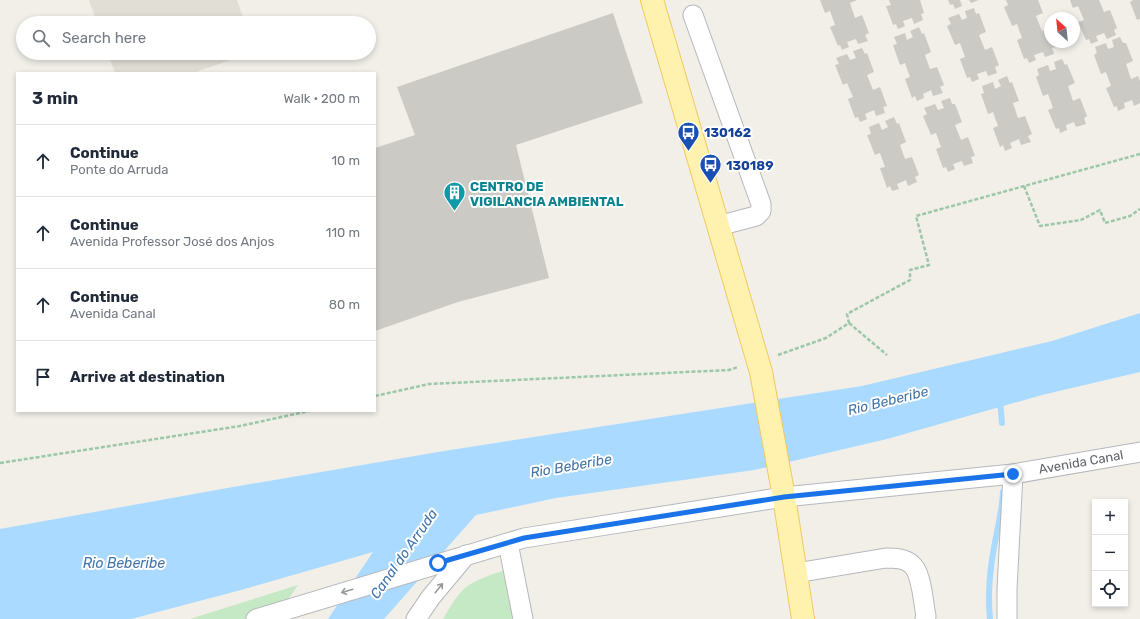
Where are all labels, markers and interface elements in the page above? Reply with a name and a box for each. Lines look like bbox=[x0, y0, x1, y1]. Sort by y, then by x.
north arrow bbox=[1044, 12, 1080, 48]
search box bbox=[16, 16, 376, 60]
icon: search bbox=[30, 27, 52, 49]
text: Search here bbox=[62, 29, 146, 47]
text: 3 min bbox=[32, 88, 78, 108]
text: Walk · 200 m bbox=[283, 91, 360, 106]
bus stop icon: 130162 bbox=[675, 119, 701, 152]
place label: 130162 bbox=[704, 125, 751, 140]
text: Continue bbox=[70, 144, 139, 162]
icon: ahead bbox=[32, 150, 54, 172]
bus stop icon: 130189 bbox=[697, 152, 723, 185]
text: 10 m bbox=[331, 153, 360, 168]
place label: 130189 bbox=[726, 158, 773, 173]
text: Ponte do Arruda bbox=[70, 162, 168, 177]
place label: CENTRO DE VIGILANCIA AMBIENTAL bbox=[470, 179, 624, 209]
building icon: CENTRO DE VIGILANCIA AMBIENTAL bbox=[441, 180, 467, 213]
text: Continue bbox=[70, 216, 139, 234]
icon: ahead bbox=[32, 222, 54, 244]
text: 110 m bbox=[326, 225, 360, 240]
text: Avenida Professor José dos Anjos bbox=[70, 234, 274, 249]
text: Continue bbox=[70, 288, 139, 306]
icon: ahead bbox=[32, 294, 54, 316]
text: 80 m bbox=[329, 297, 360, 312]
text: Avenida Canal bbox=[70, 306, 156, 321]
icon: arrive bbox=[32, 366, 54, 388]
text: Arrive at destination bbox=[70, 368, 225, 386]
water label: Rio Beberibe bbox=[846, 383, 930, 419]
street label: Avenida Canal bbox=[1037, 447, 1125, 477]
water label: Rio Beberibe bbox=[529, 450, 613, 482]
route end bbox=[1004, 465, 1022, 483]
map controls bbox=[1092, 499, 1128, 607]
button: + bbox=[1092, 499, 1128, 535]
water label: Canal do Arruda bbox=[367, 506, 441, 602]
button: − bbox=[1092, 535, 1128, 571]
route start bbox=[429, 554, 447, 572]
water label: Rio Beberibe bbox=[83, 555, 165, 572]
button: locate bbox=[1092, 571, 1128, 607]
one-way arrow bbox=[435, 582, 444, 593]
one-way arrow bbox=[341, 588, 354, 595]

